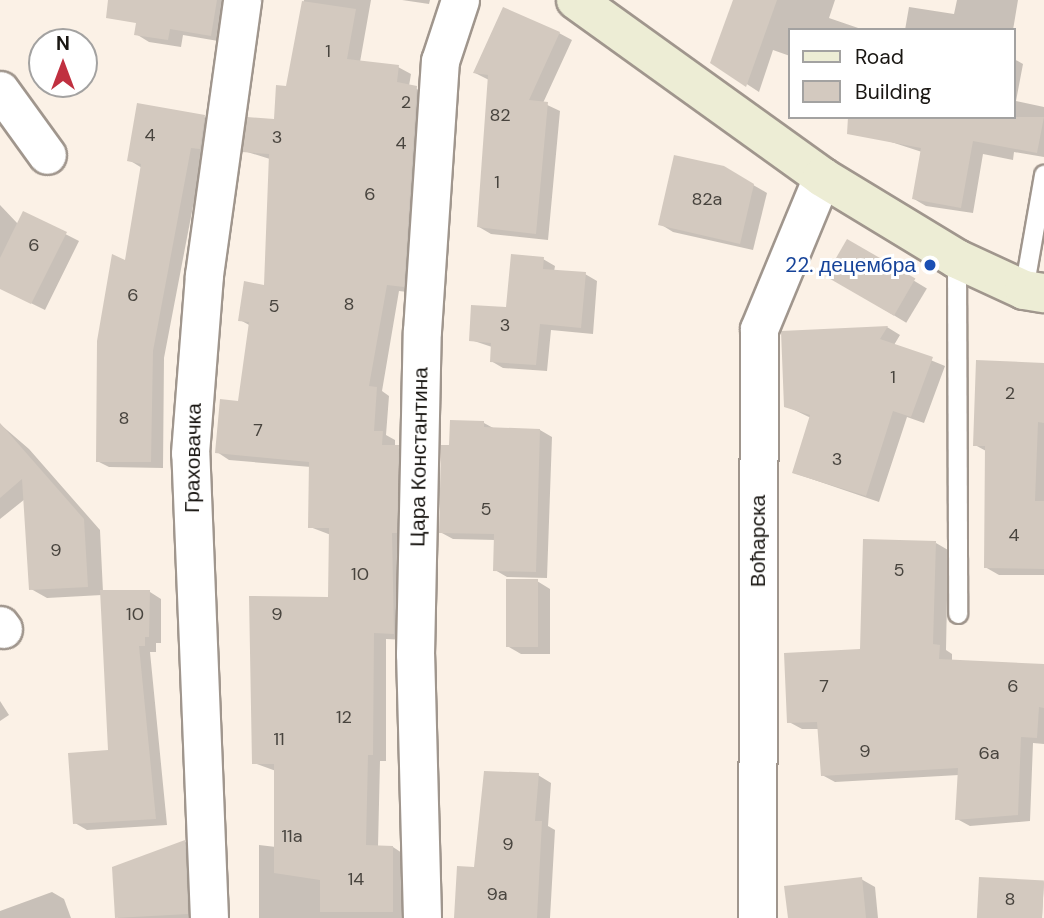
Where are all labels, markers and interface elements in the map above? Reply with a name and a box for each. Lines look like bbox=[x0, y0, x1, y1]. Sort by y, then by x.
north arrow bbox=[28, 28, 98, 98]
legend bbox=[788, 28, 1016, 119]
text: N bbox=[56, 31, 70, 56]
house number: 1 bbox=[325, 40, 331, 62]
text: Road bbox=[855, 43, 904, 71]
text: Building bbox=[855, 78, 931, 106]
house number: 2 bbox=[401, 91, 411, 113]
house number: 82 bbox=[489, 104, 511, 126]
house number: 4 bbox=[145, 124, 155, 146]
house number: 3 bbox=[272, 126, 282, 148]
house number: 4 bbox=[396, 132, 406, 154]
house number: 1 bbox=[494, 171, 500, 193]
house number: 6 bbox=[364, 183, 376, 205]
house number: 82a bbox=[692, 188, 722, 210]
house number: 6 bbox=[28, 234, 40, 256]
place label: 22. децембра bbox=[785, 252, 916, 278]
marker: 22. децембра bbox=[922, 257, 938, 273]
house number: 6 bbox=[127, 284, 139, 306]
house number: 8 bbox=[344, 293, 354, 315]
house number: 5 bbox=[269, 295, 279, 317]
house number: 3 bbox=[500, 314, 510, 336]
house number: 1 bbox=[890, 366, 896, 388]
street label: Цара Константина bbox=[405, 367, 433, 547]
house number: 2 bbox=[1005, 382, 1015, 404]
street label: Граховачка bbox=[179, 403, 207, 513]
house number: 8 bbox=[119, 407, 129, 429]
house number: 7 bbox=[253, 419, 263, 441]
house number: 3 bbox=[832, 448, 842, 470]
street label: Воћарска bbox=[745, 495, 771, 587]
house number: 5 bbox=[481, 498, 491, 520]
house number: 4 bbox=[1009, 524, 1019, 546]
house number: 9 bbox=[50, 539, 62, 561]
house number: 5 bbox=[894, 559, 904, 581]
house number: 10 bbox=[351, 563, 369, 585]
house number: 10 bbox=[126, 603, 144, 625]
house number: 9 bbox=[271, 603, 283, 625]
house number: 7 bbox=[819, 675, 829, 697]
house number: 6 bbox=[1007, 675, 1019, 697]
house number: 12 bbox=[336, 706, 352, 728]
house number: 11 bbox=[273, 728, 285, 750]
house number: 9 bbox=[859, 740, 871, 762]
house number: 6a bbox=[978, 742, 1000, 764]
house number: 11a bbox=[281, 825, 303, 847]
house number: 9 bbox=[502, 833, 514, 855]
house number: 14 bbox=[348, 868, 364, 890]
house number: 9a bbox=[486, 883, 508, 905]
house number: 8 bbox=[1005, 888, 1015, 910]

